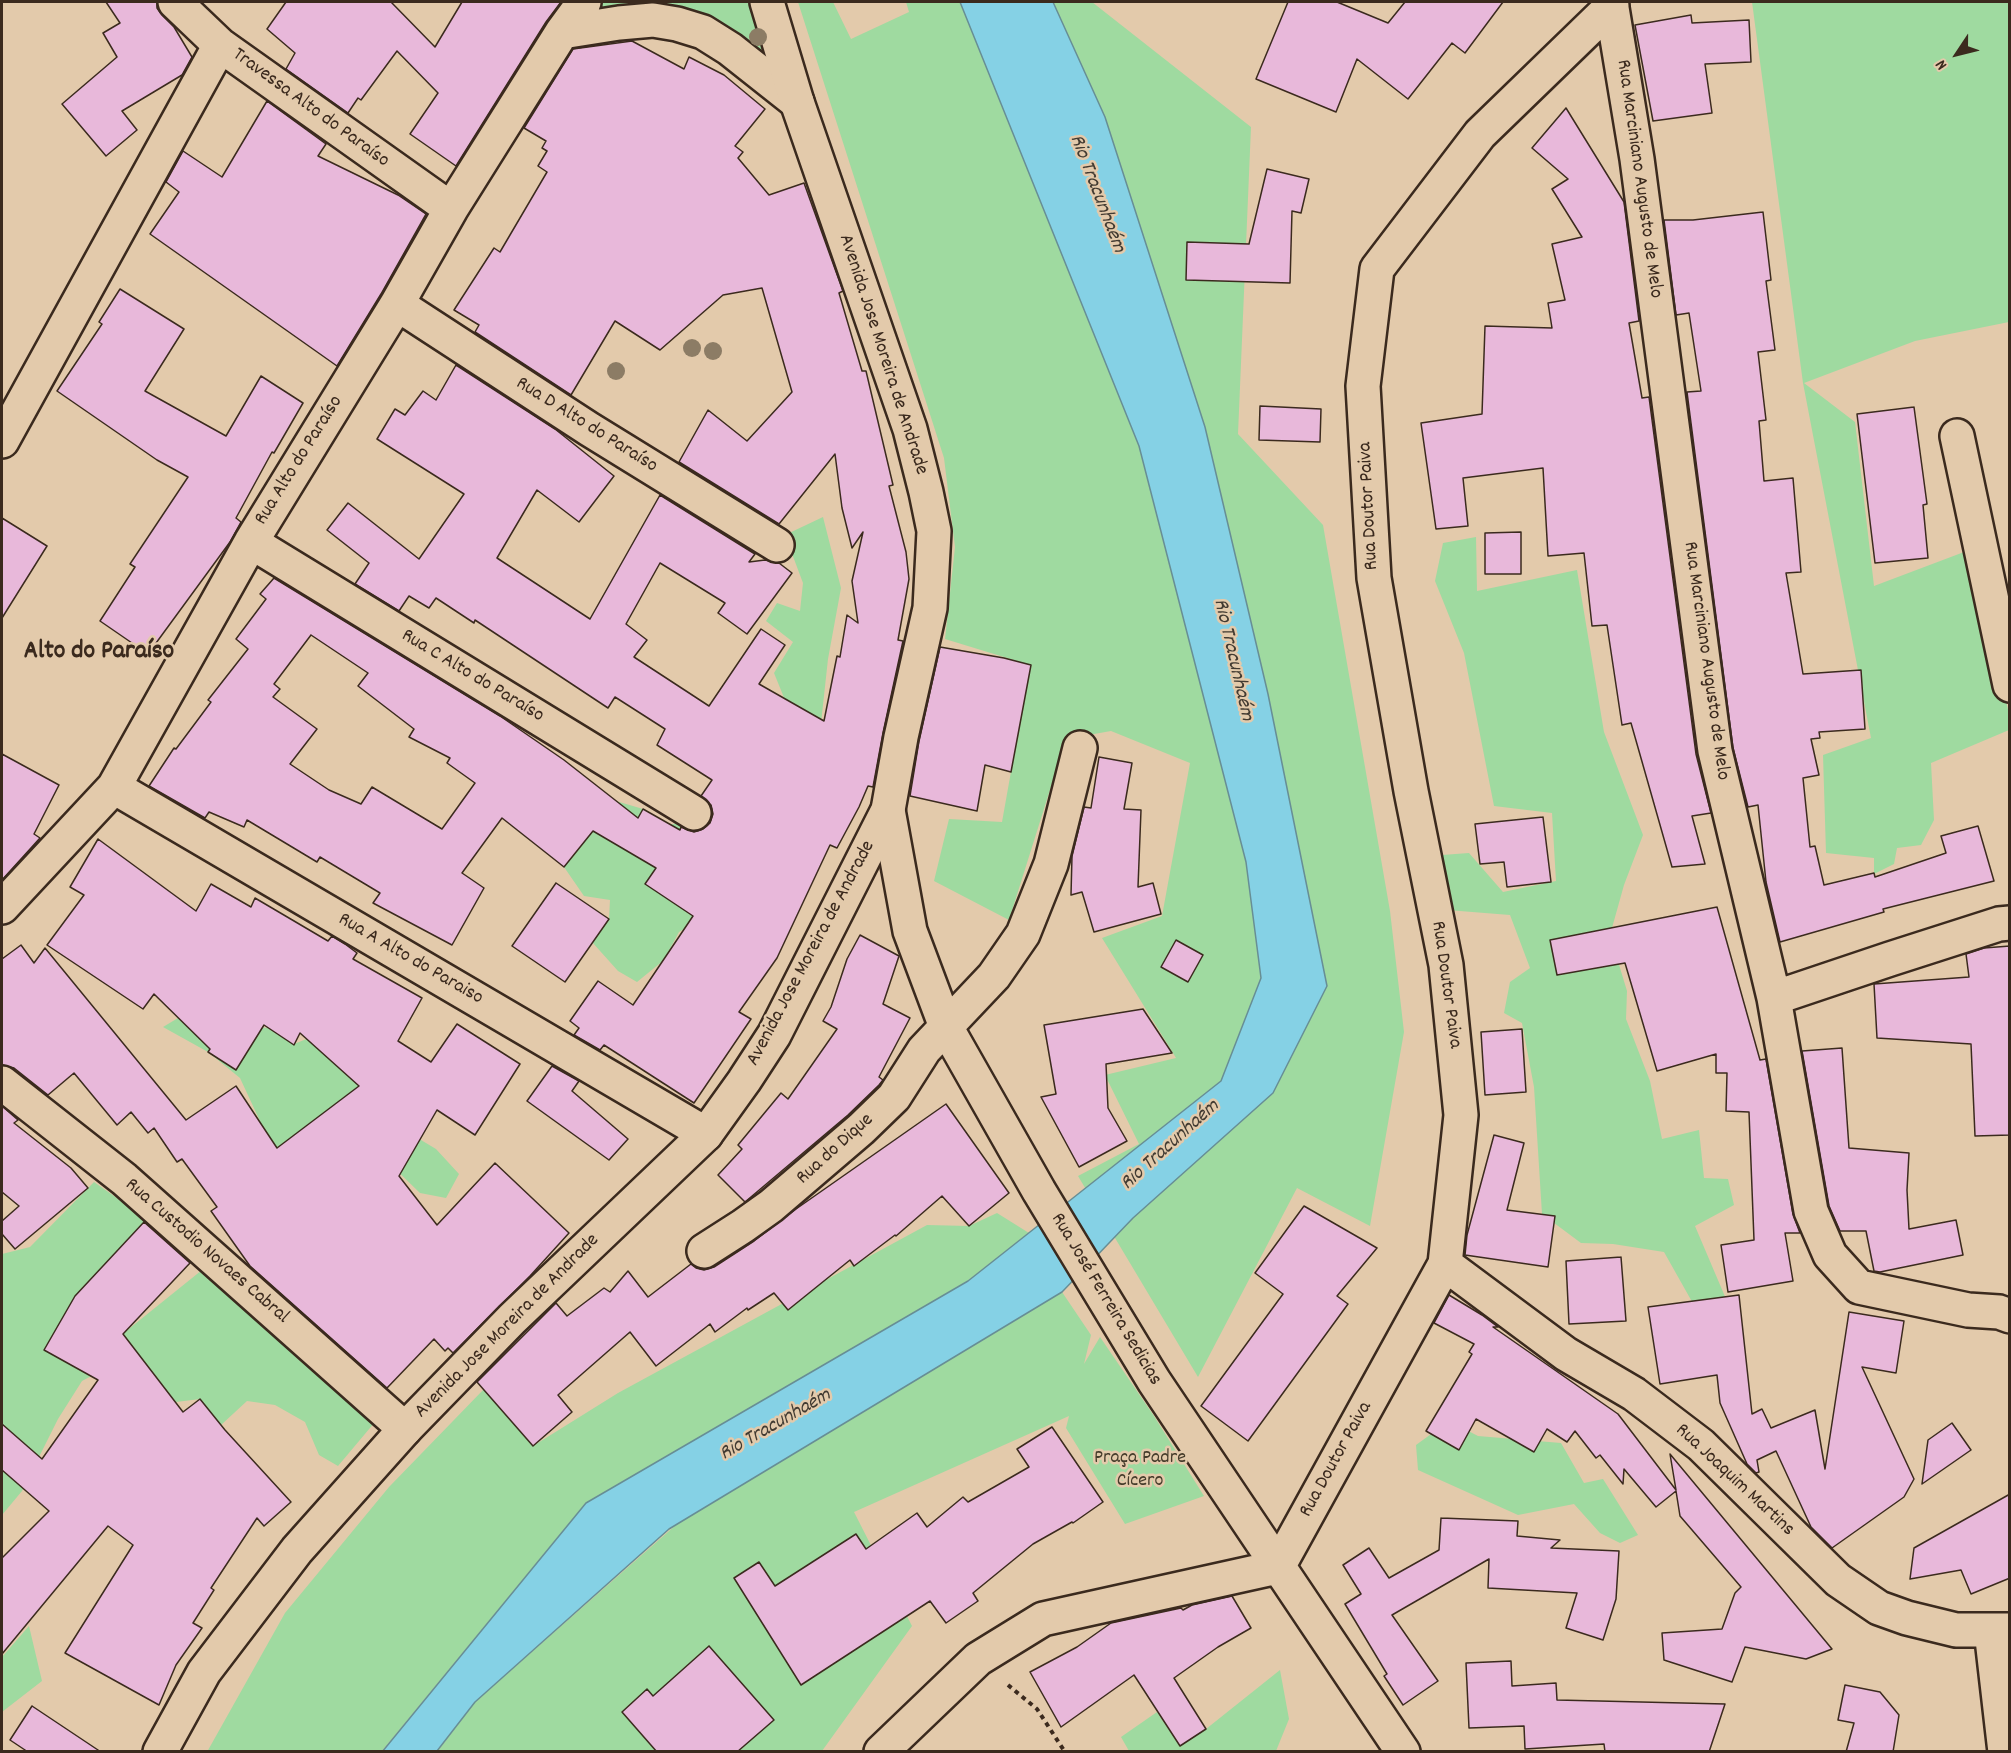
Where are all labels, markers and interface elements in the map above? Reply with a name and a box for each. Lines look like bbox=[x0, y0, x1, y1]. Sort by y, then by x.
north arrow bbox=[1927, 24, 1987, 84]
street label: Travessa Alto do Paraíso bbox=[227, 44, 393, 174]
text: N bbox=[1930, 55, 1954, 74]
street label: Rua Marciniano Augusto de Melo bbox=[1609, 58, 1667, 300]
water label: Rio Tracunhaém bbox=[1062, 131, 1130, 257]
street label: Avenida Jose Moreira de Andrade bbox=[832, 232, 932, 478]
street label: Rua D Alto do Paraíso bbox=[511, 373, 661, 479]
street label: Rua Alto do Paraíso bbox=[251, 392, 349, 530]
street label: Rua Doutor Paiva bbox=[1355, 441, 1385, 571]
street label: Rua Marciniano Augusto de Melo bbox=[1676, 540, 1734, 782]
water label: Rio Tracunhaém bbox=[1206, 597, 1258, 723]
street label: Rua C Alto do Paraíso bbox=[396, 625, 548, 729]
district label: Alto do Paraíso bbox=[24, 637, 174, 669]
street label: Avenida Jose Moreira de Andrade bbox=[742, 837, 882, 1071]
street label: Rua A Alto do Paraiso bbox=[333, 909, 487, 1011]
street label: Rua Doutor Paiva bbox=[1424, 920, 1466, 1050]
water label: Rio Tracunhaém bbox=[1116, 1095, 1226, 1197]
street label: Rua do Dique bbox=[792, 1109, 880, 1191]
street label: Rua Custodio Novaes Cabral bbox=[119, 1174, 293, 1330]
street label: Rua José Ferreira Sedicias bbox=[1044, 1210, 1166, 1390]
street label: Avenida Jose Moreira de Andrade bbox=[411, 1230, 605, 1424]
water label: Rio Tracunhaém bbox=[716, 1384, 836, 1468]
street label: Rua Doutor Paiva bbox=[1295, 1398, 1379, 1522]
street label: Rua Joaquim Martins bbox=[1669, 1420, 1799, 1542]
park label: Praça Padre Cícero bbox=[1094, 1447, 1186, 1494]

